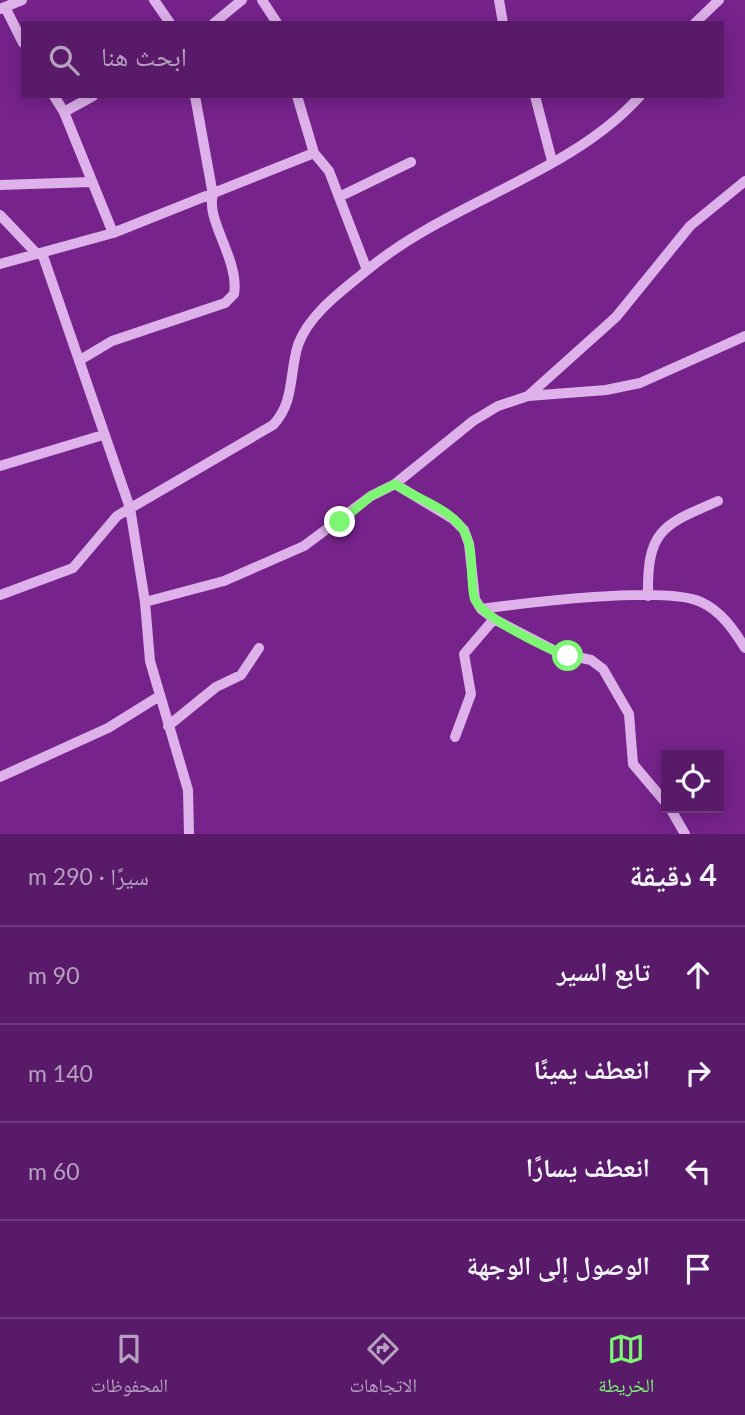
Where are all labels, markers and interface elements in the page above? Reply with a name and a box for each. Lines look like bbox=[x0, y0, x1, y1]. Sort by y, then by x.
search box bbox=[21, 21, 724, 98]
text: ابحث هنا bbox=[101, 40, 187, 72]
icon: search bbox=[45, 41, 83, 79]
route end bbox=[324, 506, 355, 537]
route start bbox=[552, 640, 583, 671]
map controls bbox=[661, 750, 724, 813]
button: locate bbox=[661, 750, 724, 813]
text: 4 دقيقة bbox=[629, 856, 717, 892]
text: سيرًا · 290 m bbox=[28, 862, 149, 890]
text: تابع السير bbox=[557, 955, 650, 987]
icon: ahead bbox=[679, 956, 717, 994]
text: 90 m bbox=[28, 961, 80, 989]
text: انعطف يمينًا bbox=[533, 1053, 650, 1085]
icon: right bbox=[679, 1054, 717, 1092]
text: 140 m bbox=[28, 1059, 93, 1087]
text: انعطف يسارًا bbox=[526, 1151, 650, 1183]
icon: left bbox=[679, 1152, 717, 1190]
text: 60 m bbox=[28, 1157, 80, 1185]
text: الوصول إلى الوجهة bbox=[466, 1249, 650, 1281]
icon: arrive bbox=[679, 1250, 717, 1288]
tab: المحفوظات bbox=[91, 1330, 168, 1404]
tab: الاتجاهات bbox=[349, 1330, 417, 1404]
tab: الخريطة bbox=[598, 1330, 654, 1404]

